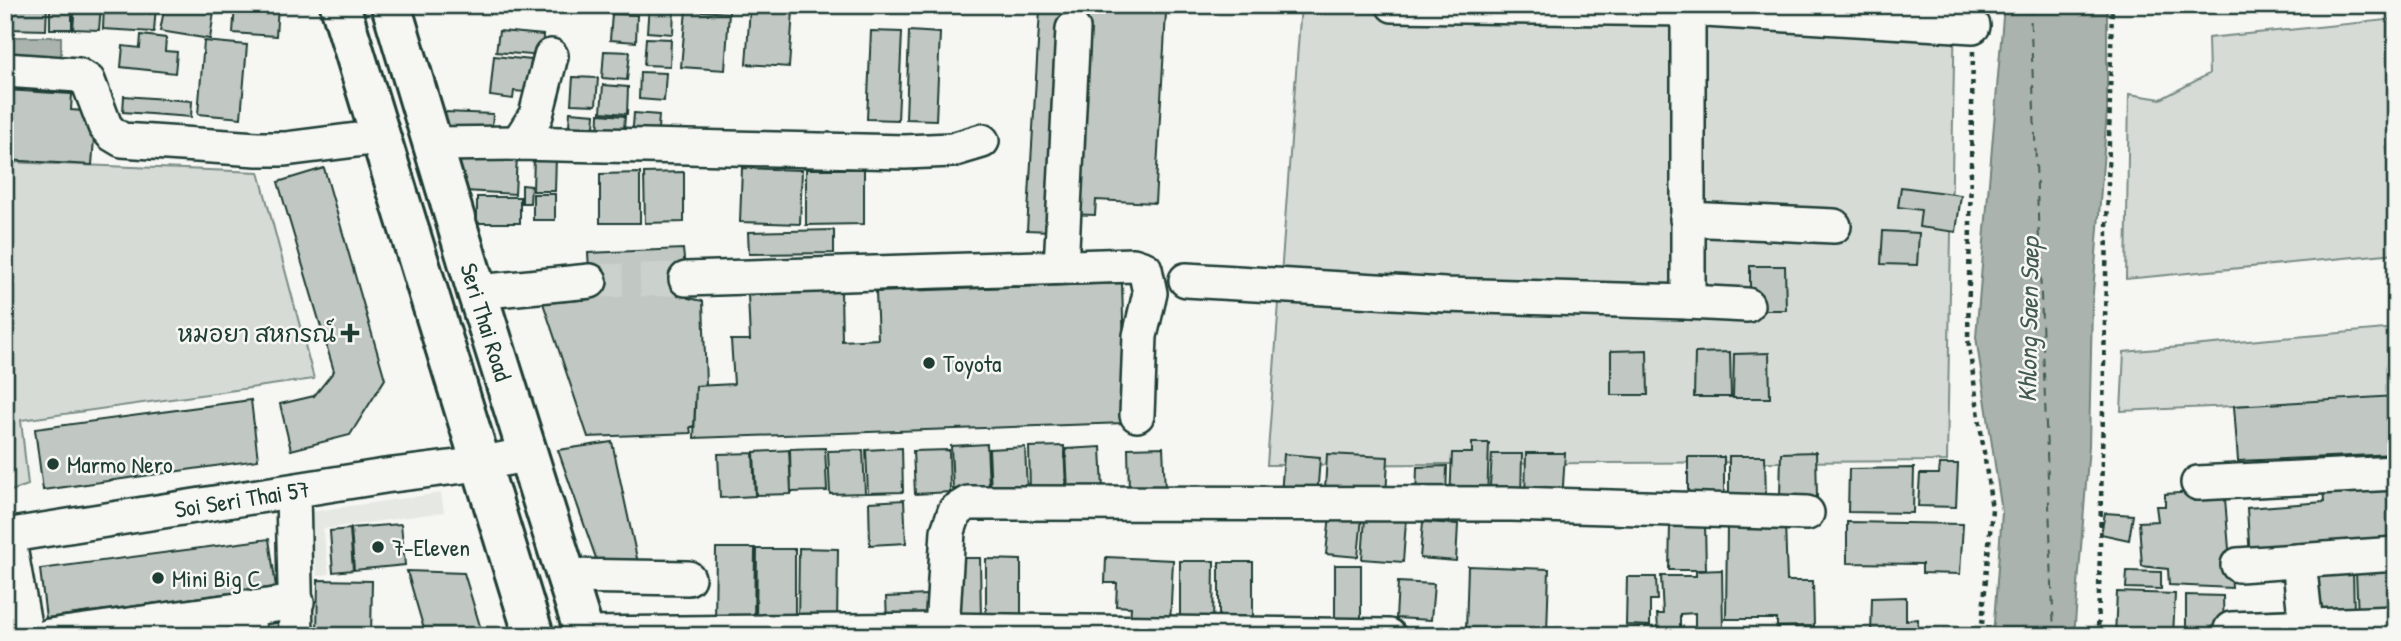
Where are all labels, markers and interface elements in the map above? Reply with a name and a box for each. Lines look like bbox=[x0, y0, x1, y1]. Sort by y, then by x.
water label: Khlong Saen Saep bbox=[2009, 235, 2048, 403]
street label: Seri Thai Road bbox=[453, 259, 520, 385]
place label: หมอยา สหกรณ์ bbox=[178, 317, 336, 349]
marker: หมอยา สหกรณ์ bbox=[342, 325, 358, 341]
place label: Toyota bbox=[943, 347, 1001, 379]
marker: Toyota bbox=[921, 355, 937, 371]
place label: Marmo Nero bbox=[67, 448, 173, 480]
marker: Marmo Nero bbox=[45, 456, 61, 472]
street label: Soi Seri Thai 57 bbox=[172, 472, 312, 525]
place label: 7-Eleven bbox=[392, 531, 470, 563]
marker: 7-Eleven bbox=[370, 539, 386, 555]
place label: Mini Big C bbox=[172, 562, 260, 594]
marker: Mini Big C bbox=[150, 570, 166, 586]

